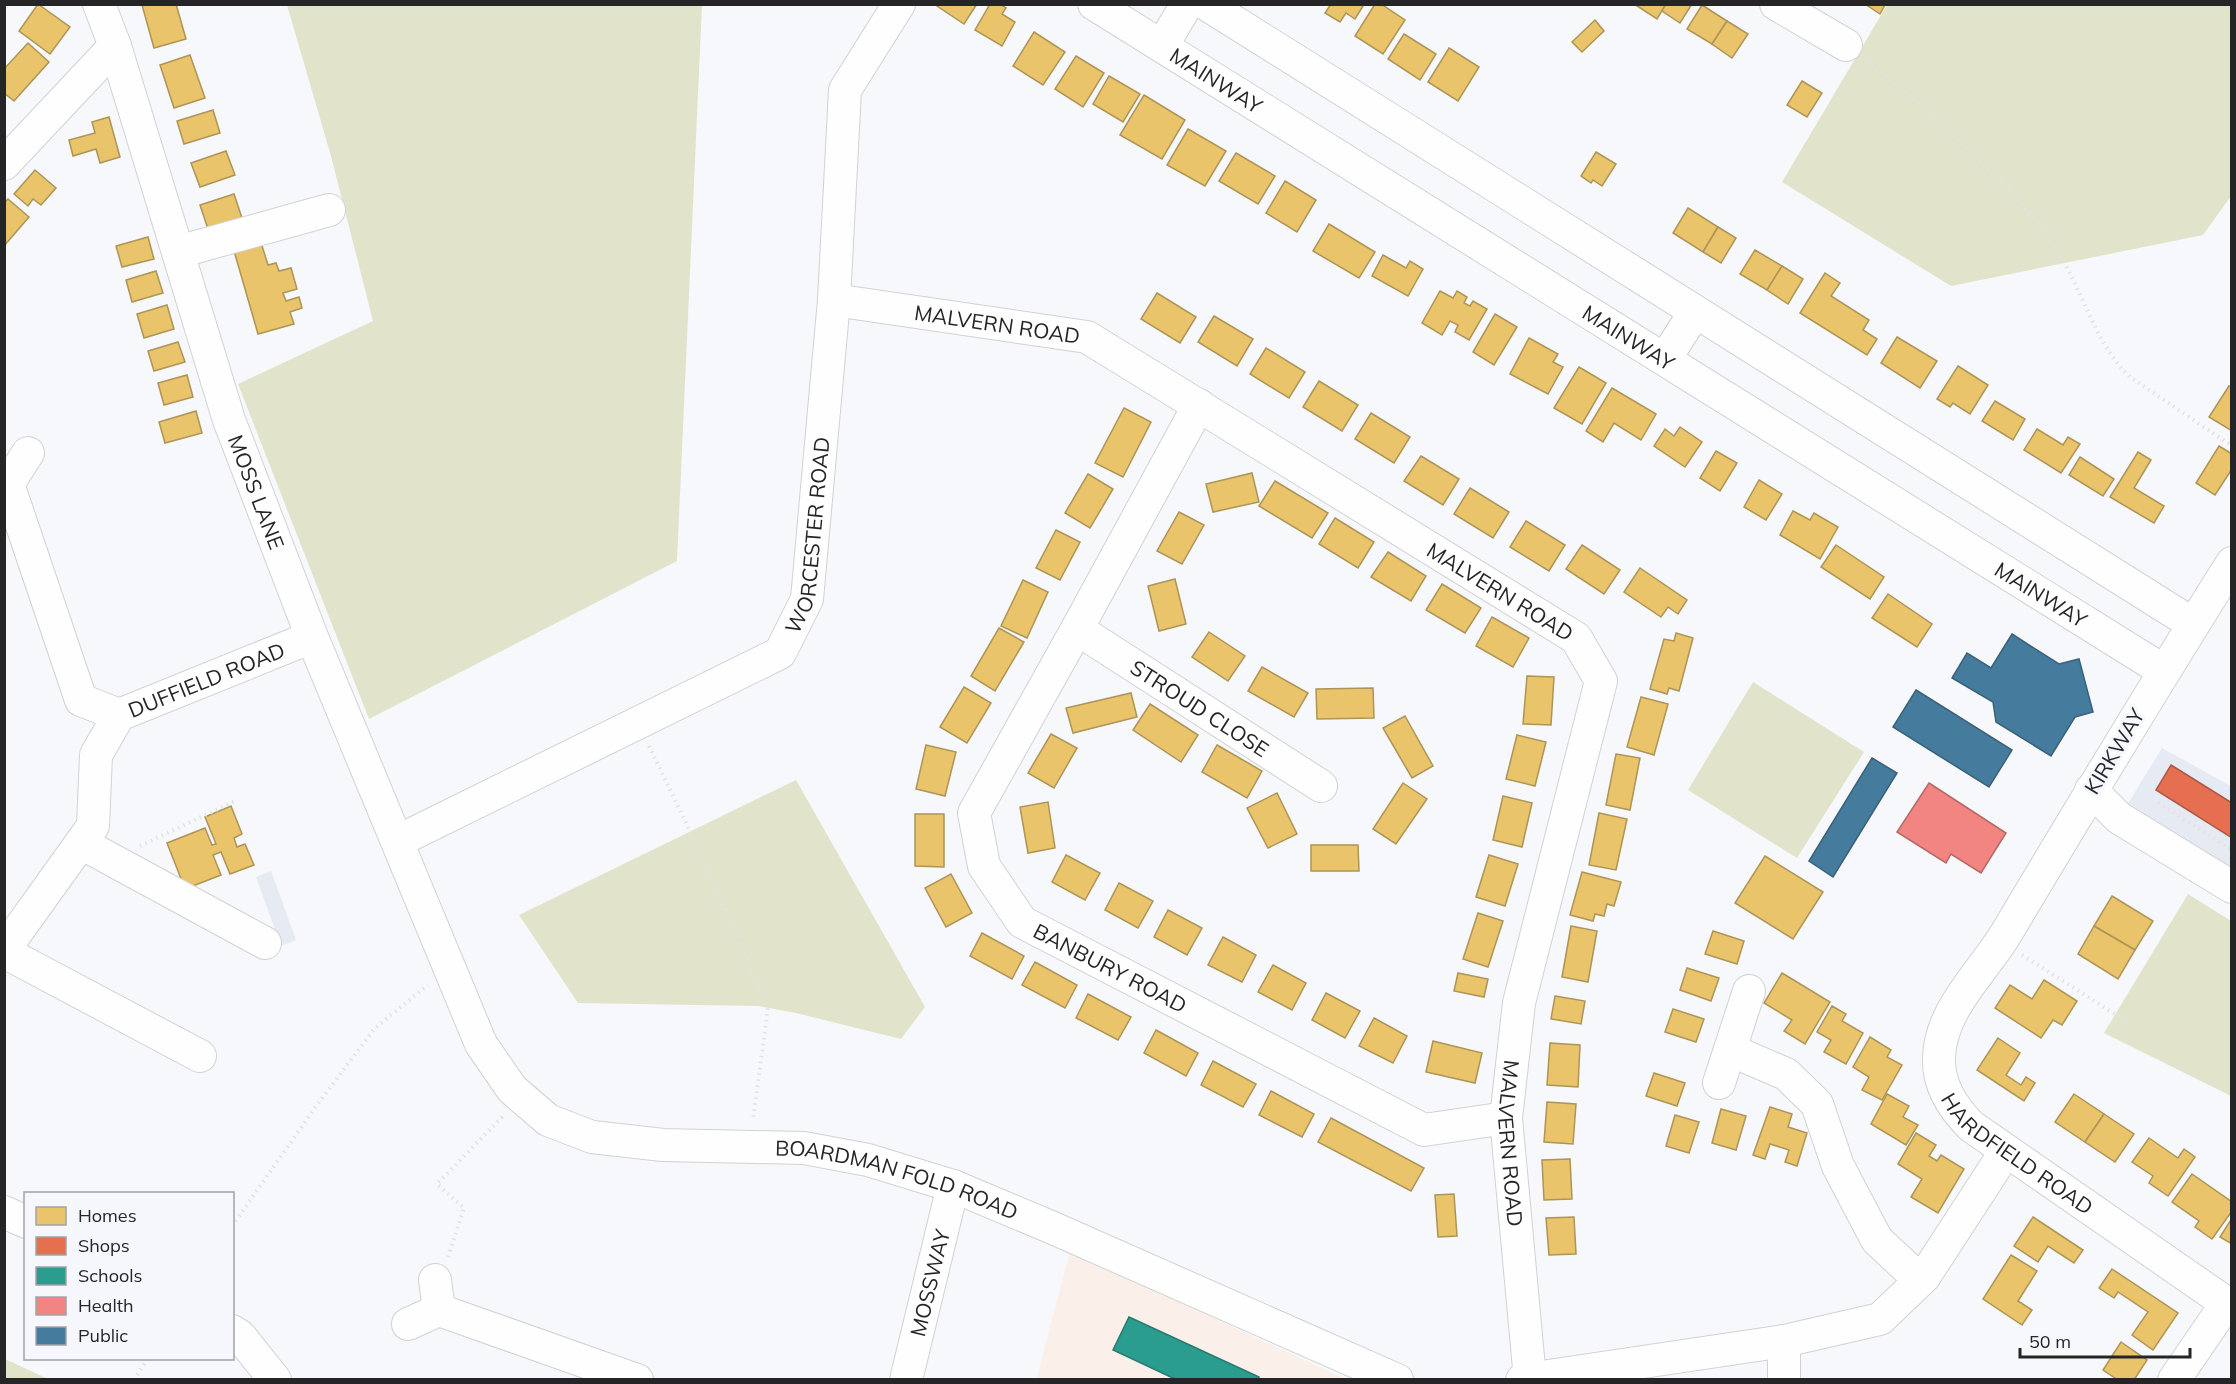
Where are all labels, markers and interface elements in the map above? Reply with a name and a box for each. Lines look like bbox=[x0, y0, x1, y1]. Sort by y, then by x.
street label: MAINWAY bbox=[1165, 42, 1267, 119]
street label: MALVERN ROAD bbox=[913, 299, 1082, 349]
street label: MAINWAY bbox=[1578, 299, 1680, 376]
street label: MOSS LANE bbox=[223, 431, 290, 553]
street label: WORCESTER ROAD bbox=[779, 436, 835, 638]
street label: MALVERN ROAD bbox=[1422, 537, 1578, 646]
street label: MAINWAY bbox=[1990, 556, 2092, 633]
street label: DUFFIELD ROAD bbox=[124, 636, 288, 723]
street label: STROUD CLOSE bbox=[1126, 654, 1274, 762]
street label: KIRKWAY bbox=[2078, 703, 2150, 799]
street label: BANBURY ROAD bbox=[1029, 917, 1191, 1018]
street label: MALVERN ROAD bbox=[1493, 1059, 1529, 1228]
street label: HARDFIELD ROAD bbox=[1936, 1088, 2098, 1220]
street label: BOARDMAN FOLD ROAD bbox=[775, 1134, 1022, 1225]
legend bbox=[24, 1192, 234, 1360]
text: Homes bbox=[78, 1204, 137, 1227]
street label: MOSSWAY bbox=[904, 1226, 955, 1339]
text: Shops bbox=[78, 1234, 130, 1257]
text: Schools bbox=[78, 1264, 143, 1287]
text: Health bbox=[78, 1294, 134, 1317]
scale bar bbox=[2020, 1321, 2190, 1359]
text: Public bbox=[78, 1324, 128, 1347]
text: 50 m bbox=[2029, 1330, 2071, 1353]

